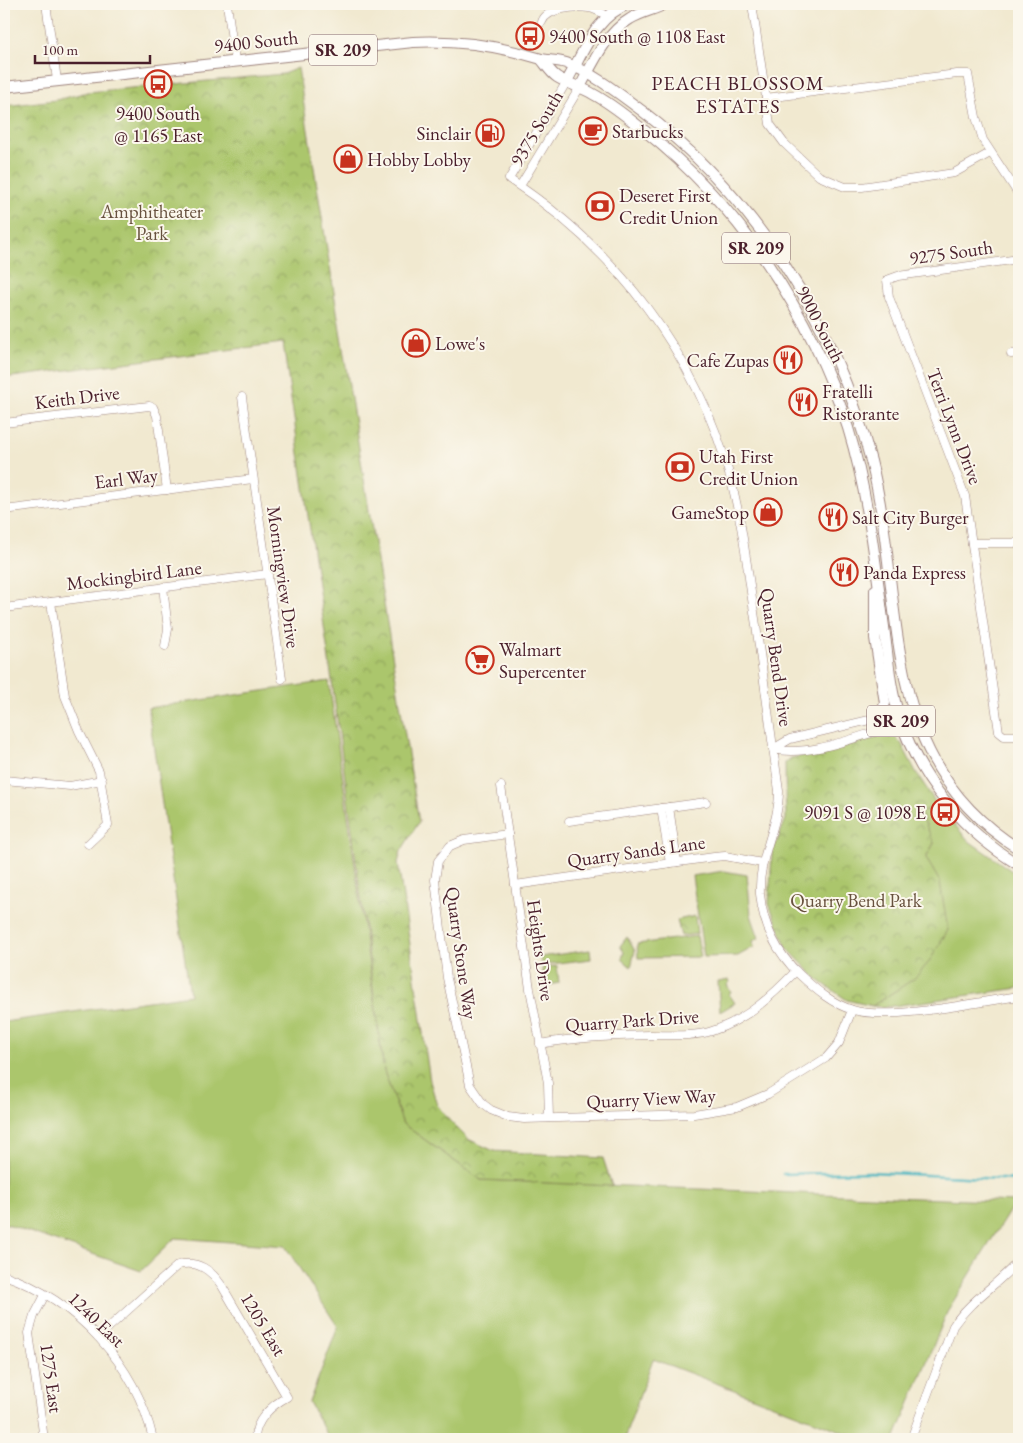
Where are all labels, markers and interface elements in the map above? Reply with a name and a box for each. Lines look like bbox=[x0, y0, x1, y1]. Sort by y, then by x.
bus stop icon: 9400 South @ 1108 East bbox=[515, 21, 545, 51]
place label: 9400 South @ 1108 East bbox=[549, 24, 725, 49]
street label: 9400 South bbox=[213, 25, 299, 58]
scale bar bbox=[35, 32, 150, 64]
road number: SR 209 bbox=[309, 34, 377, 66]
text: 100 m bbox=[42, 40, 79, 59]
bus stop icon: 9400 South @ 1165 East bbox=[143, 69, 173, 99]
district label: PEACH BLOSSOM ESTATES bbox=[651, 70, 825, 119]
street label: 9375 South bbox=[504, 86, 569, 171]
place label: 9400 South @ 1165 East bbox=[114, 101, 202, 148]
cafe icon: Starbucks bbox=[578, 116, 608, 146]
fuel station icon: Sinclair bbox=[475, 118, 505, 148]
place label: Starbucks bbox=[612, 119, 683, 144]
place label: Sinclair bbox=[417, 121, 472, 146]
shop icon: Hobby Lobby bbox=[333, 144, 363, 174]
place label: Hobby Lobby bbox=[367, 147, 472, 172]
place label: Deseret First Credit Union bbox=[619, 183, 718, 230]
bank icon: Deseret First Credit Union bbox=[585, 191, 615, 221]
park label: Amphitheater Park bbox=[100, 199, 204, 246]
road number: SR 209 bbox=[722, 232, 790, 264]
street label: 9275 South bbox=[908, 234, 995, 271]
street label: 9000 South bbox=[790, 281, 851, 368]
shop icon: Lowe's bbox=[401, 328, 431, 358]
place label: Lowe's bbox=[435, 331, 485, 356]
restaurant icon: Cafe Zupas bbox=[773, 345, 803, 375]
place label: Cafe Zupas bbox=[686, 348, 769, 373]
street label: Terri Lynn Drive bbox=[921, 365, 988, 488]
place label: Fratelli Ristorante bbox=[822, 379, 899, 426]
street label: Keith Drive bbox=[33, 380, 121, 415]
restaurant icon: Fratelli Ristorante bbox=[788, 387, 818, 417]
place label: Utah First Credit Union bbox=[699, 444, 798, 491]
bank icon: Utah First Credit Union bbox=[665, 452, 695, 482]
street label: Earl Way bbox=[93, 462, 160, 495]
shop icon: GameStop bbox=[753, 497, 783, 527]
place label: GameStop bbox=[671, 500, 749, 525]
restaurant icon: Salt City Burger bbox=[818, 502, 848, 532]
street label: Morningview Drive bbox=[261, 504, 306, 650]
place label: Salt City Burger bbox=[852, 505, 969, 530]
street label: Mockingbird Lane bbox=[65, 555, 203, 596]
restaurant icon: Panda Express bbox=[829, 557, 859, 587]
place label: Panda Express bbox=[863, 560, 966, 585]
street label: Quarry Bend Drive bbox=[754, 586, 799, 728]
place label: Walmart Supercenter bbox=[499, 637, 587, 684]
supermarket icon: Walmart Supercenter bbox=[465, 645, 495, 675]
road number: SR 209 bbox=[867, 706, 935, 736]
bus stop icon: 9091 S @ 1098 E bbox=[930, 797, 960, 827]
place label: 9091 S @ 1098 E bbox=[804, 800, 926, 825]
street label: Quarry Sands Lane bbox=[565, 829, 707, 874]
street label: Quarry Stone Way bbox=[440, 885, 483, 1022]
park label: Quarry Bend Park bbox=[790, 888, 923, 913]
street label: Heights Drive bbox=[521, 898, 560, 1002]
street label: Quarry Park Drive bbox=[564, 1003, 700, 1038]
street label: Quarry View Way bbox=[586, 1083, 717, 1114]
street label: 1240 East bbox=[63, 1286, 131, 1353]
street label: 1205 East bbox=[235, 1288, 292, 1361]
street label: 1275 East bbox=[34, 1342, 69, 1415]

